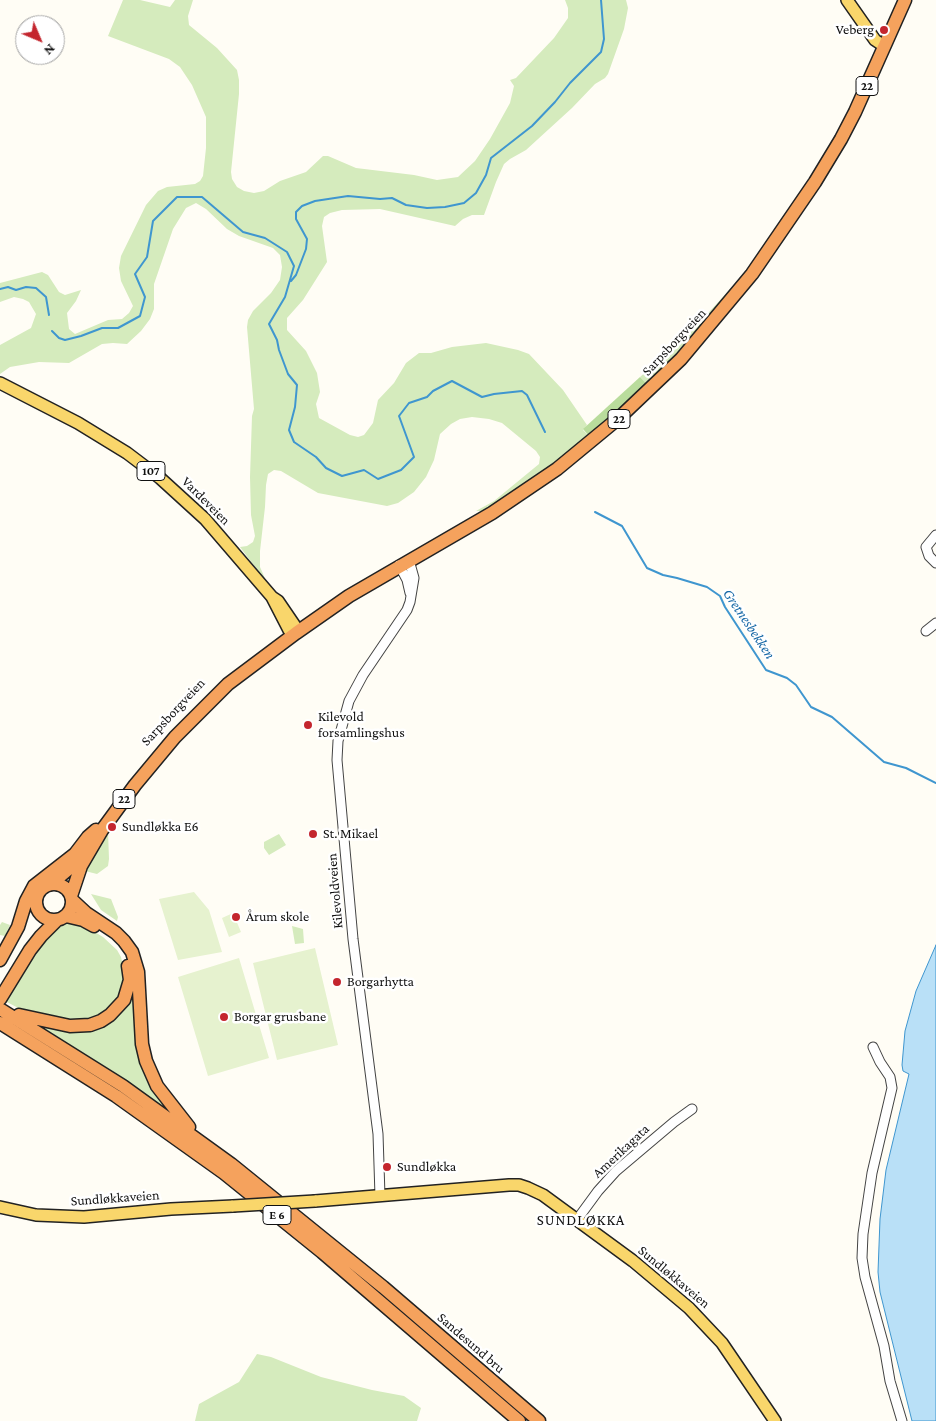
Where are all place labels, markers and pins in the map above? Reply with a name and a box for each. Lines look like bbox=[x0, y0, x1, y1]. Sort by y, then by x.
place label: Veberg bbox=[836, 22, 874, 38]
marker: Veberg bbox=[878, 24, 890, 36]
place label: Kilevold forsamlingshus bbox=[318, 709, 405, 742]
marker: Kilevold forsamlingshus bbox=[302, 719, 314, 731]
place label: Sundløkka E6 bbox=[122, 819, 199, 835]
marker: Sundløkka E6 bbox=[106, 821, 118, 833]
place label: St. Mikael bbox=[323, 826, 378, 842]
marker: St. Mikael bbox=[307, 828, 319, 840]
place label: Årum skole bbox=[246, 909, 309, 925]
marker: Årum skole bbox=[230, 911, 242, 923]
place label: Borgarhytta bbox=[347, 974, 414, 990]
marker: Borgarhytta bbox=[331, 976, 343, 988]
place label: Borgar grusbane bbox=[234, 1009, 326, 1025]
marker: Borgar grusbane bbox=[218, 1011, 230, 1023]
place label: Sundløkka bbox=[397, 1159, 456, 1175]
marker: Sundløkka bbox=[381, 1161, 393, 1173]

